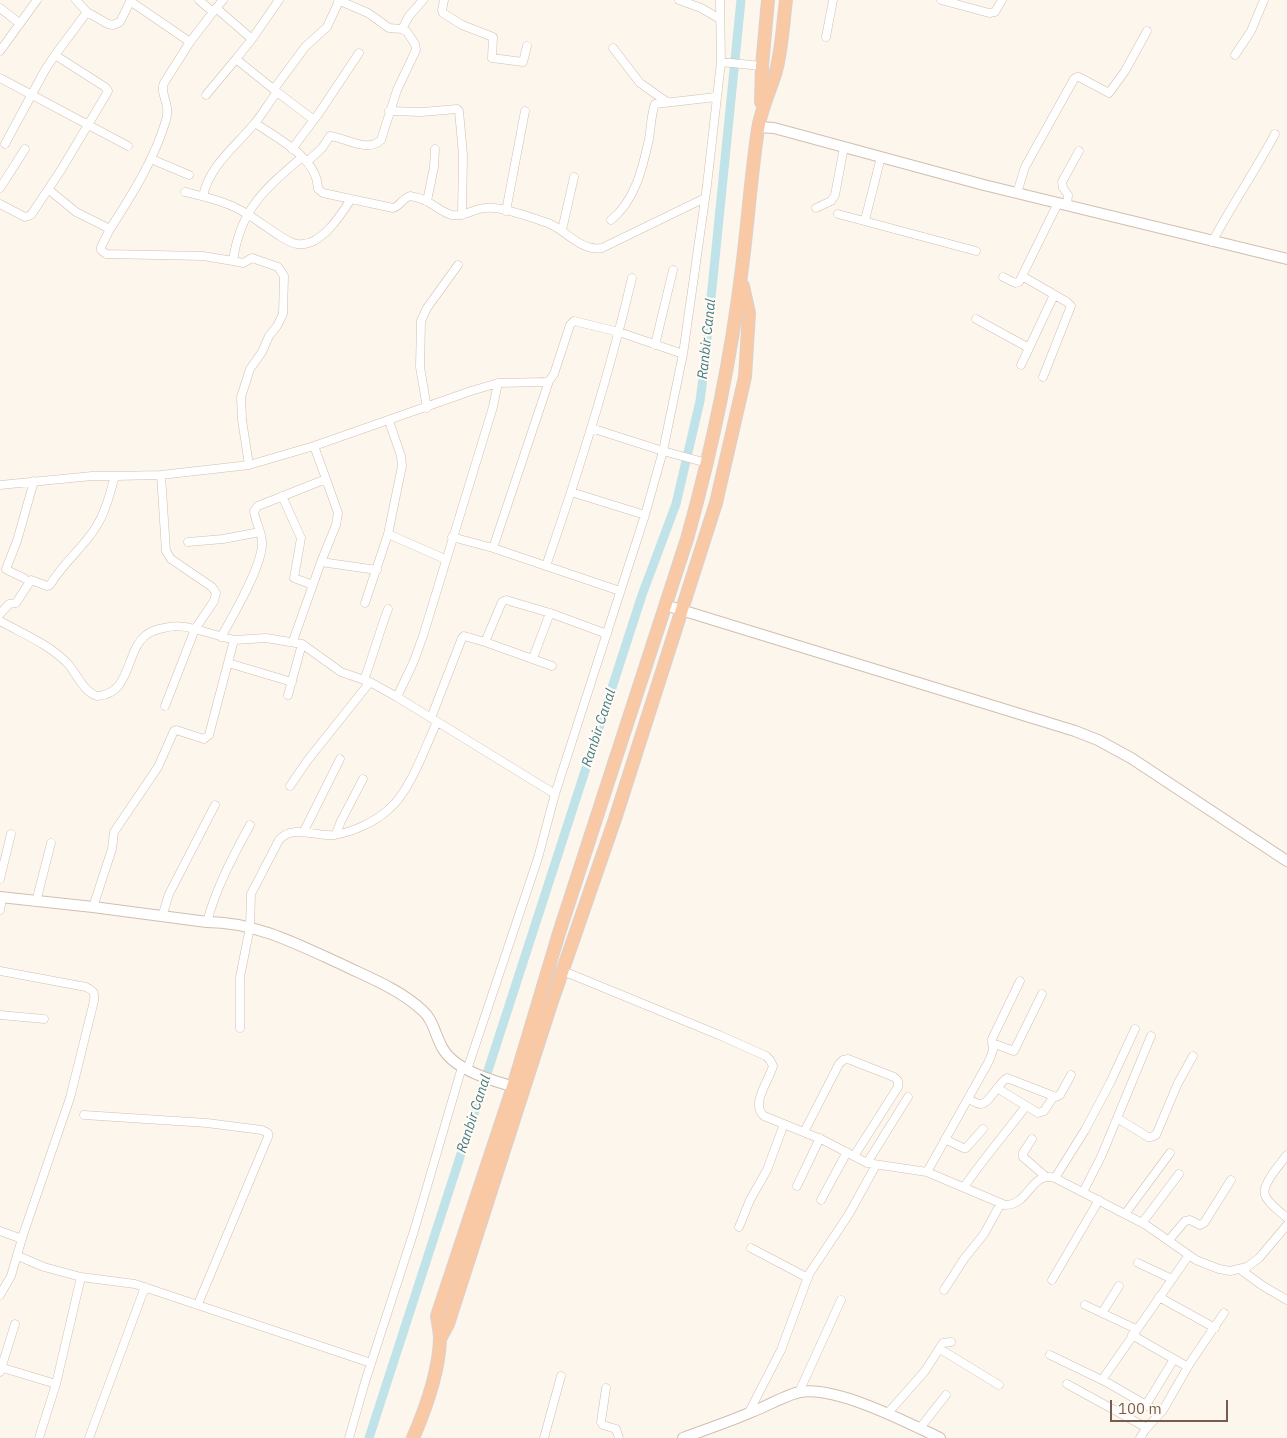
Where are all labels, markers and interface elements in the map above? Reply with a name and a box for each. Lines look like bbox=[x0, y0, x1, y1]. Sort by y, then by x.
water label: Ranbir Canal bbox=[694, 298, 720, 380]
water label: Ranbir Canal bbox=[579, 687, 619, 769]
water label: Ranbir Canal bbox=[454, 1073, 494, 1155]
scale bar bbox=[1112, 1390, 1230, 1422]
text: 100 m bbox=[1118, 1399, 1162, 1418]

